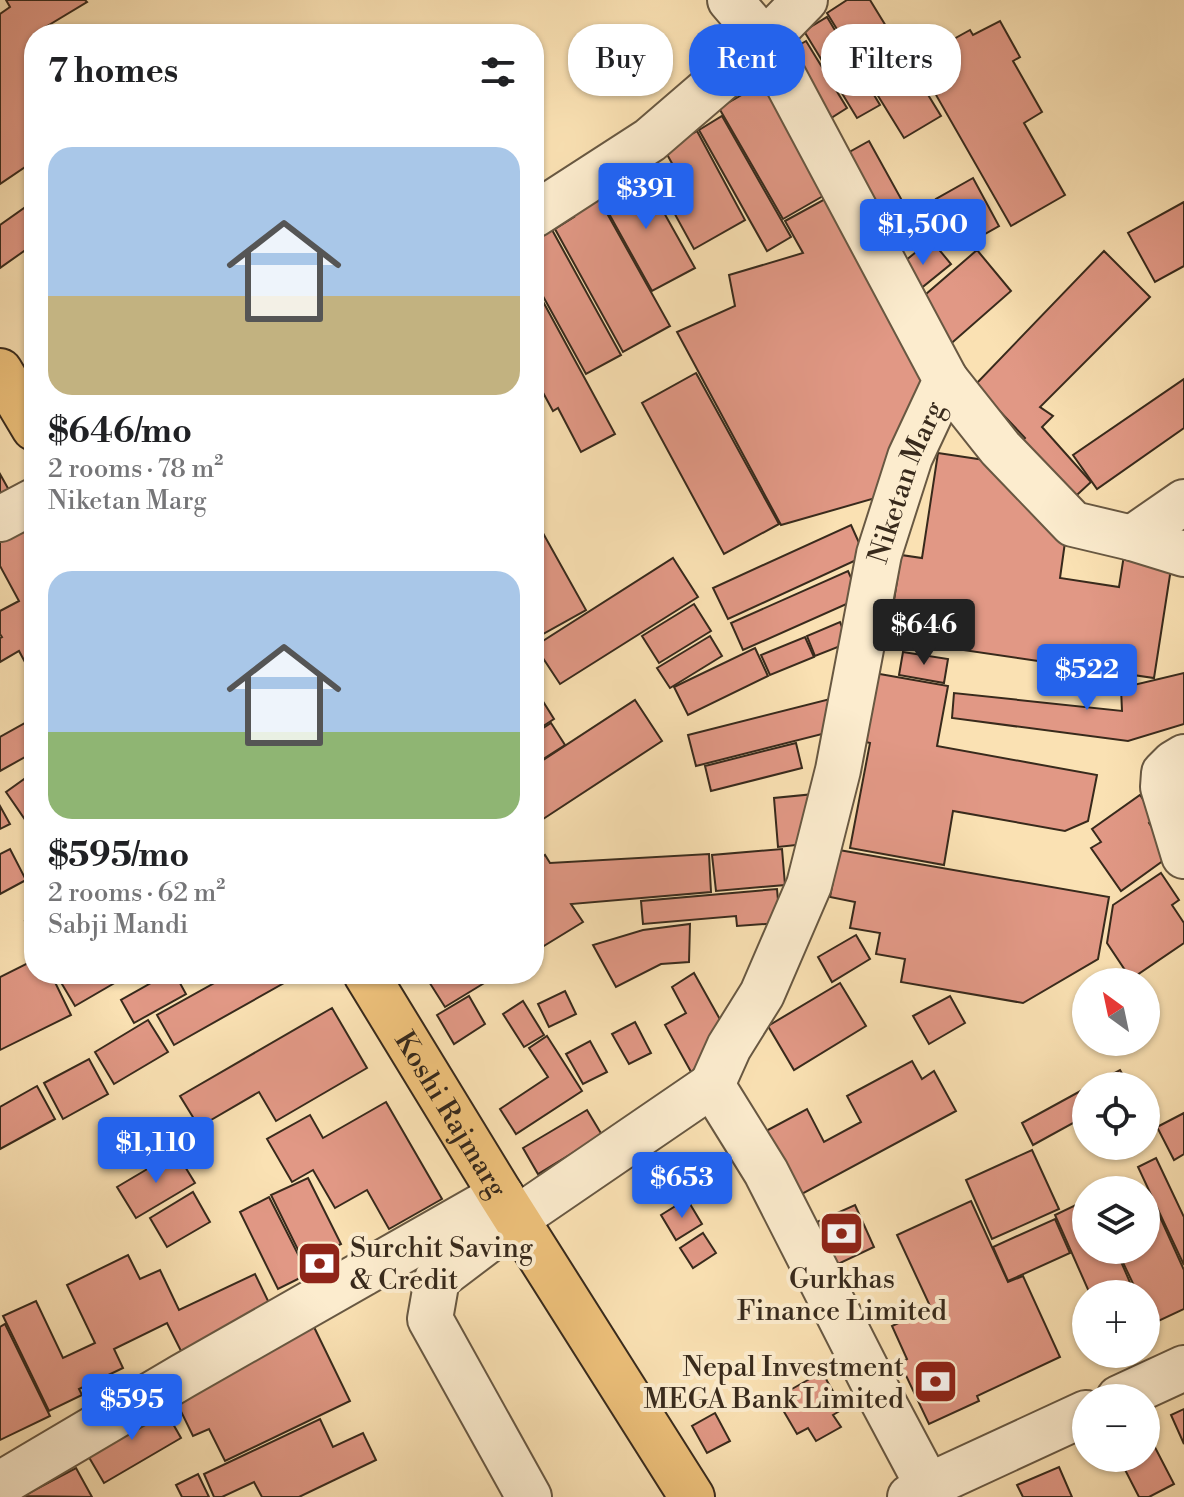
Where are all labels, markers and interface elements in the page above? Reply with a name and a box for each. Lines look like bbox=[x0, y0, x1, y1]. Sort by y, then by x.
chip: Buy bbox=[568, 24, 673, 96]
chip: Rent bbox=[689, 24, 805, 96]
chip: Filters bbox=[821, 24, 961, 96]
icon: filters bbox=[476, 50, 520, 94]
text: 7 homes bbox=[48, 51, 178, 93]
pin: $391 bbox=[599, 163, 693, 231]
text: $391 bbox=[616, 173, 676, 205]
icon: home bbox=[212, 199, 356, 343]
pin: $1,500 bbox=[858, 199, 988, 267]
text: $1,500 bbox=[878, 209, 968, 241]
street label: Niketan Marg bbox=[861, 395, 953, 568]
text: $646/mo bbox=[48, 411, 192, 453]
text: 2 rooms · 78 m² bbox=[48, 453, 223, 485]
text: Niketan Marg bbox=[48, 485, 207, 517]
pin: $646 bbox=[877, 599, 971, 667]
text: $646 bbox=[891, 609, 957, 641]
icon: home bbox=[212, 623, 356, 767]
pin: $522 bbox=[1040, 644, 1134, 712]
text: $522 bbox=[1055, 654, 1119, 686]
text: $595/mo bbox=[48, 835, 189, 877]
text: 2 rooms · 62 m² bbox=[48, 877, 225, 909]
text: Sabji Mandi bbox=[48, 909, 188, 941]
north arrow bbox=[1072, 968, 1160, 1056]
map controls bbox=[1072, 968, 1160, 1472]
street label: Koshi Rajmarg bbox=[386, 1025, 514, 1205]
button: locate bbox=[1072, 1072, 1160, 1160]
pin: $1,110 bbox=[91, 1117, 221, 1185]
text: $1,110 bbox=[116, 1127, 196, 1159]
pin: $653 bbox=[635, 1152, 729, 1220]
text: $653 bbox=[650, 1162, 714, 1194]
button: layers bbox=[1072, 1176, 1160, 1264]
bank icon: Gurkhas Finance Limited bbox=[818, 1209, 866, 1257]
place label: Surchit Saving & Credit bbox=[350, 1231, 534, 1298]
bank icon: Surchit Saving & Credit bbox=[295, 1239, 343, 1287]
place label: Gurkhas Finance Limited bbox=[737, 1262, 947, 1329]
button: + bbox=[1072, 1280, 1160, 1368]
place label: Nepal Investment MEGA Bank Limited bbox=[644, 1350, 904, 1417]
bank icon: Nepal Investment MEGA Bank Limited bbox=[911, 1358, 959, 1406]
pin: $595 bbox=[85, 1374, 179, 1442]
text: $595 bbox=[100, 1384, 164, 1416]
button: − bbox=[1072, 1384, 1160, 1472]

